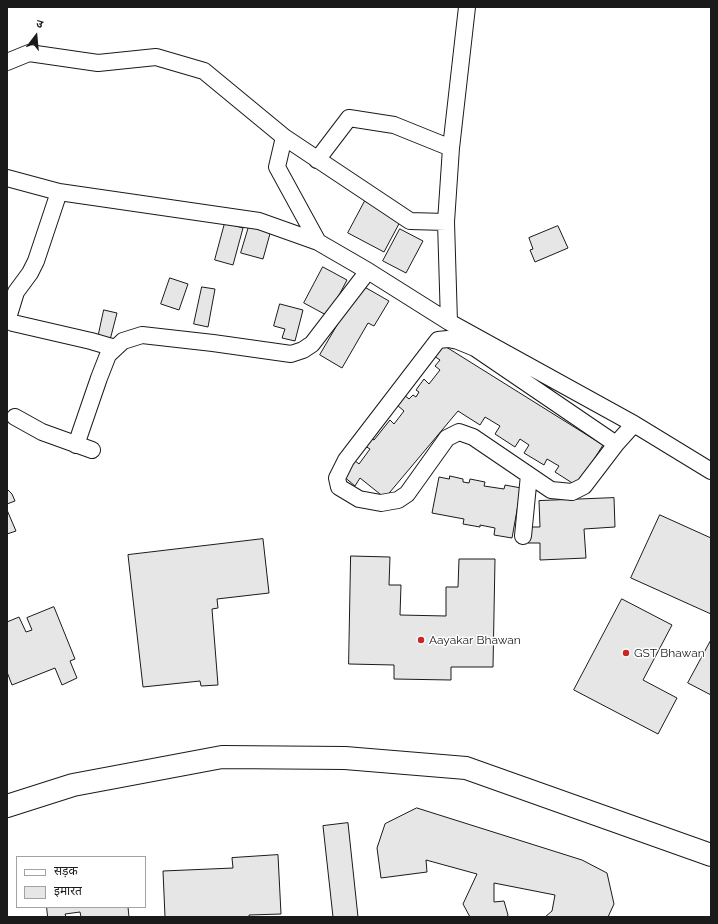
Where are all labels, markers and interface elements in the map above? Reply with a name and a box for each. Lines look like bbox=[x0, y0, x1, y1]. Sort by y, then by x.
north arrow bbox=[16, 16, 56, 56]
text: उ bbox=[35, 17, 44, 31]
place label: Aayakar Bhawan bbox=[429, 633, 521, 647]
marker: Aayakar Bhawan bbox=[416, 635, 426, 645]
place label: GST Bhawan bbox=[634, 646, 705, 660]
marker: GST Bhawan bbox=[621, 648, 631, 658]
legend bbox=[16, 856, 146, 908]
text: सड़क bbox=[54, 864, 78, 878]
text: इमारत bbox=[54, 884, 82, 898]

